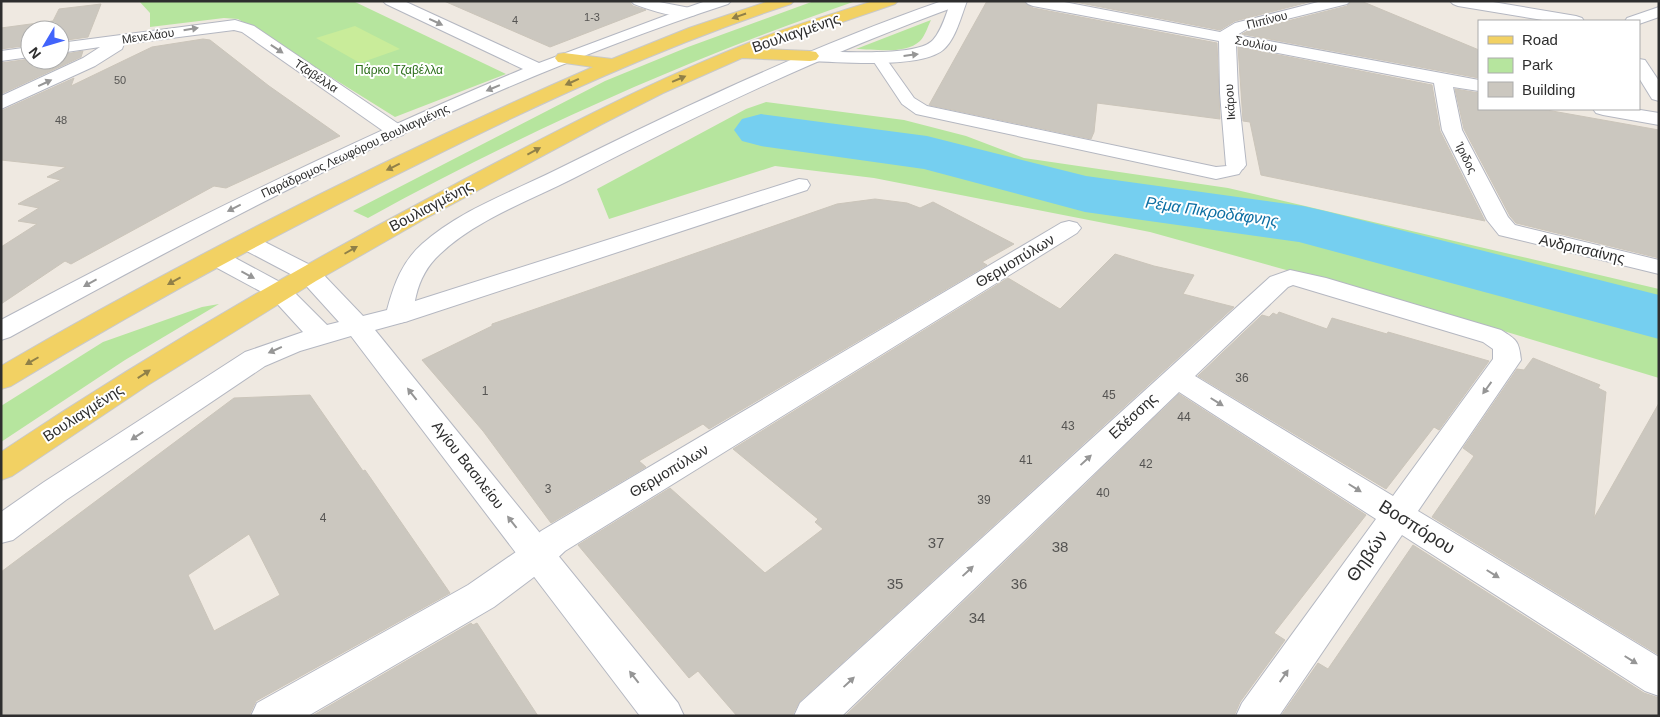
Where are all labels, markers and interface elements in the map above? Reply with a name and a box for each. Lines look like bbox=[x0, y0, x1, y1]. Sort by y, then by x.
street label: Πιπίνου bbox=[1245, 8, 1289, 32]
street label: Βουλιαγμένης bbox=[750, 10, 842, 56]
house number: 1-3 bbox=[584, 11, 600, 23]
one-way arrow bbox=[731, 12, 746, 20]
house number: 4 bbox=[512, 14, 518, 26]
one-way arrow bbox=[429, 18, 443, 26]
north arrow bbox=[20, 20, 70, 70]
legend bbox=[1478, 20, 1640, 110]
street label: Μενελάου bbox=[121, 25, 175, 47]
one-way arrow bbox=[183, 25, 199, 33]
text: Road bbox=[1522, 31, 1558, 48]
street label: Σουλίου bbox=[1234, 33, 1278, 55]
text: N bbox=[25, 44, 44, 62]
one-way arrow bbox=[270, 44, 284, 54]
one-way arrow bbox=[903, 51, 919, 59]
street label: Τζαβέλλα bbox=[291, 56, 341, 96]
text: Park bbox=[1522, 56, 1553, 73]
park label: Πάρκο Τζαβέλλα bbox=[355, 63, 443, 77]
house number: 50 bbox=[114, 74, 126, 86]
one-way arrow bbox=[672, 75, 687, 83]
one-way arrow bbox=[38, 78, 52, 86]
one-way arrow bbox=[565, 79, 579, 87]
text: Building bbox=[1522, 81, 1575, 98]
street label: Ικάρου bbox=[1222, 83, 1238, 121]
one-way arrow bbox=[486, 85, 500, 93]
street label: Παράδρομος Λεωφόρου Βουλιαγμένης bbox=[259, 101, 451, 201]
house number: 48 bbox=[55, 114, 67, 126]
street label: Ίριδος bbox=[1452, 139, 1480, 176]
one-way arrow bbox=[526, 147, 541, 155]
one-way arrow bbox=[386, 164, 400, 172]
street label: Βουλιαγμένης bbox=[386, 176, 475, 235]
water label: Ρέμα Πικροδάφνης bbox=[1144, 194, 1280, 229]
one-way arrow bbox=[227, 204, 241, 212]
street label: Θερμοπύλων bbox=[972, 230, 1057, 291]
street label: Ανδριτσαίνης bbox=[1538, 230, 1627, 267]
one-way arrow bbox=[345, 245, 358, 254]
one-way arrow bbox=[241, 271, 256, 279]
one-way arrow bbox=[167, 277, 181, 285]
one-way arrow bbox=[83, 279, 97, 287]
one-way arrow bbox=[268, 346, 282, 354]
one-way arrow bbox=[26, 356, 39, 365]
one-way arrow bbox=[138, 369, 151, 379]
house number: 36 bbox=[1235, 371, 1249, 385]
street label: Βουλιαγμένης bbox=[40, 380, 126, 445]
one-way arrow bbox=[1482, 381, 1492, 395]
house number: 1 bbox=[482, 384, 489, 398]
one-way arrow bbox=[406, 388, 417, 401]
house number: 45 bbox=[1102, 388, 1116, 402]
street label: Εδέσσης bbox=[1105, 389, 1160, 442]
one-way arrow bbox=[1210, 398, 1223, 407]
house number: 44 bbox=[1177, 410, 1191, 424]
street label: Αγίου Βασιλείου bbox=[429, 417, 508, 512]
house number: 43 bbox=[1061, 419, 1075, 433]
one-way arrow bbox=[131, 431, 144, 441]
street label: Θερμοπύλων bbox=[626, 440, 711, 501]
house number: 41 bbox=[1019, 453, 1033, 467]
one-way arrow bbox=[1080, 454, 1092, 466]
house number: 42 bbox=[1139, 457, 1153, 471]
house number: 3 bbox=[545, 482, 552, 496]
one-way arrow bbox=[1348, 484, 1361, 493]
house number: 40 bbox=[1096, 486, 1110, 500]
house number: 39 bbox=[977, 493, 991, 507]
street label: Βοσπόρου bbox=[1375, 496, 1459, 558]
house number: 4 bbox=[320, 511, 327, 525]
one-way arrow bbox=[507, 516, 518, 529]
street label: Θηβών bbox=[1342, 527, 1392, 585]
house number: 37 bbox=[928, 534, 944, 551]
house number: 38 bbox=[1052, 538, 1068, 555]
one-way arrow bbox=[961, 565, 973, 577]
one-way arrow bbox=[1486, 569, 1499, 579]
house number: 35 bbox=[887, 575, 903, 592]
house number: 36 bbox=[1011, 575, 1027, 592]
house number: 34 bbox=[969, 609, 985, 626]
one-way arrow bbox=[1624, 655, 1637, 665]
one-way arrow bbox=[1279, 669, 1289, 683]
one-way arrow bbox=[629, 671, 640, 684]
one-way arrow bbox=[843, 676, 855, 688]

